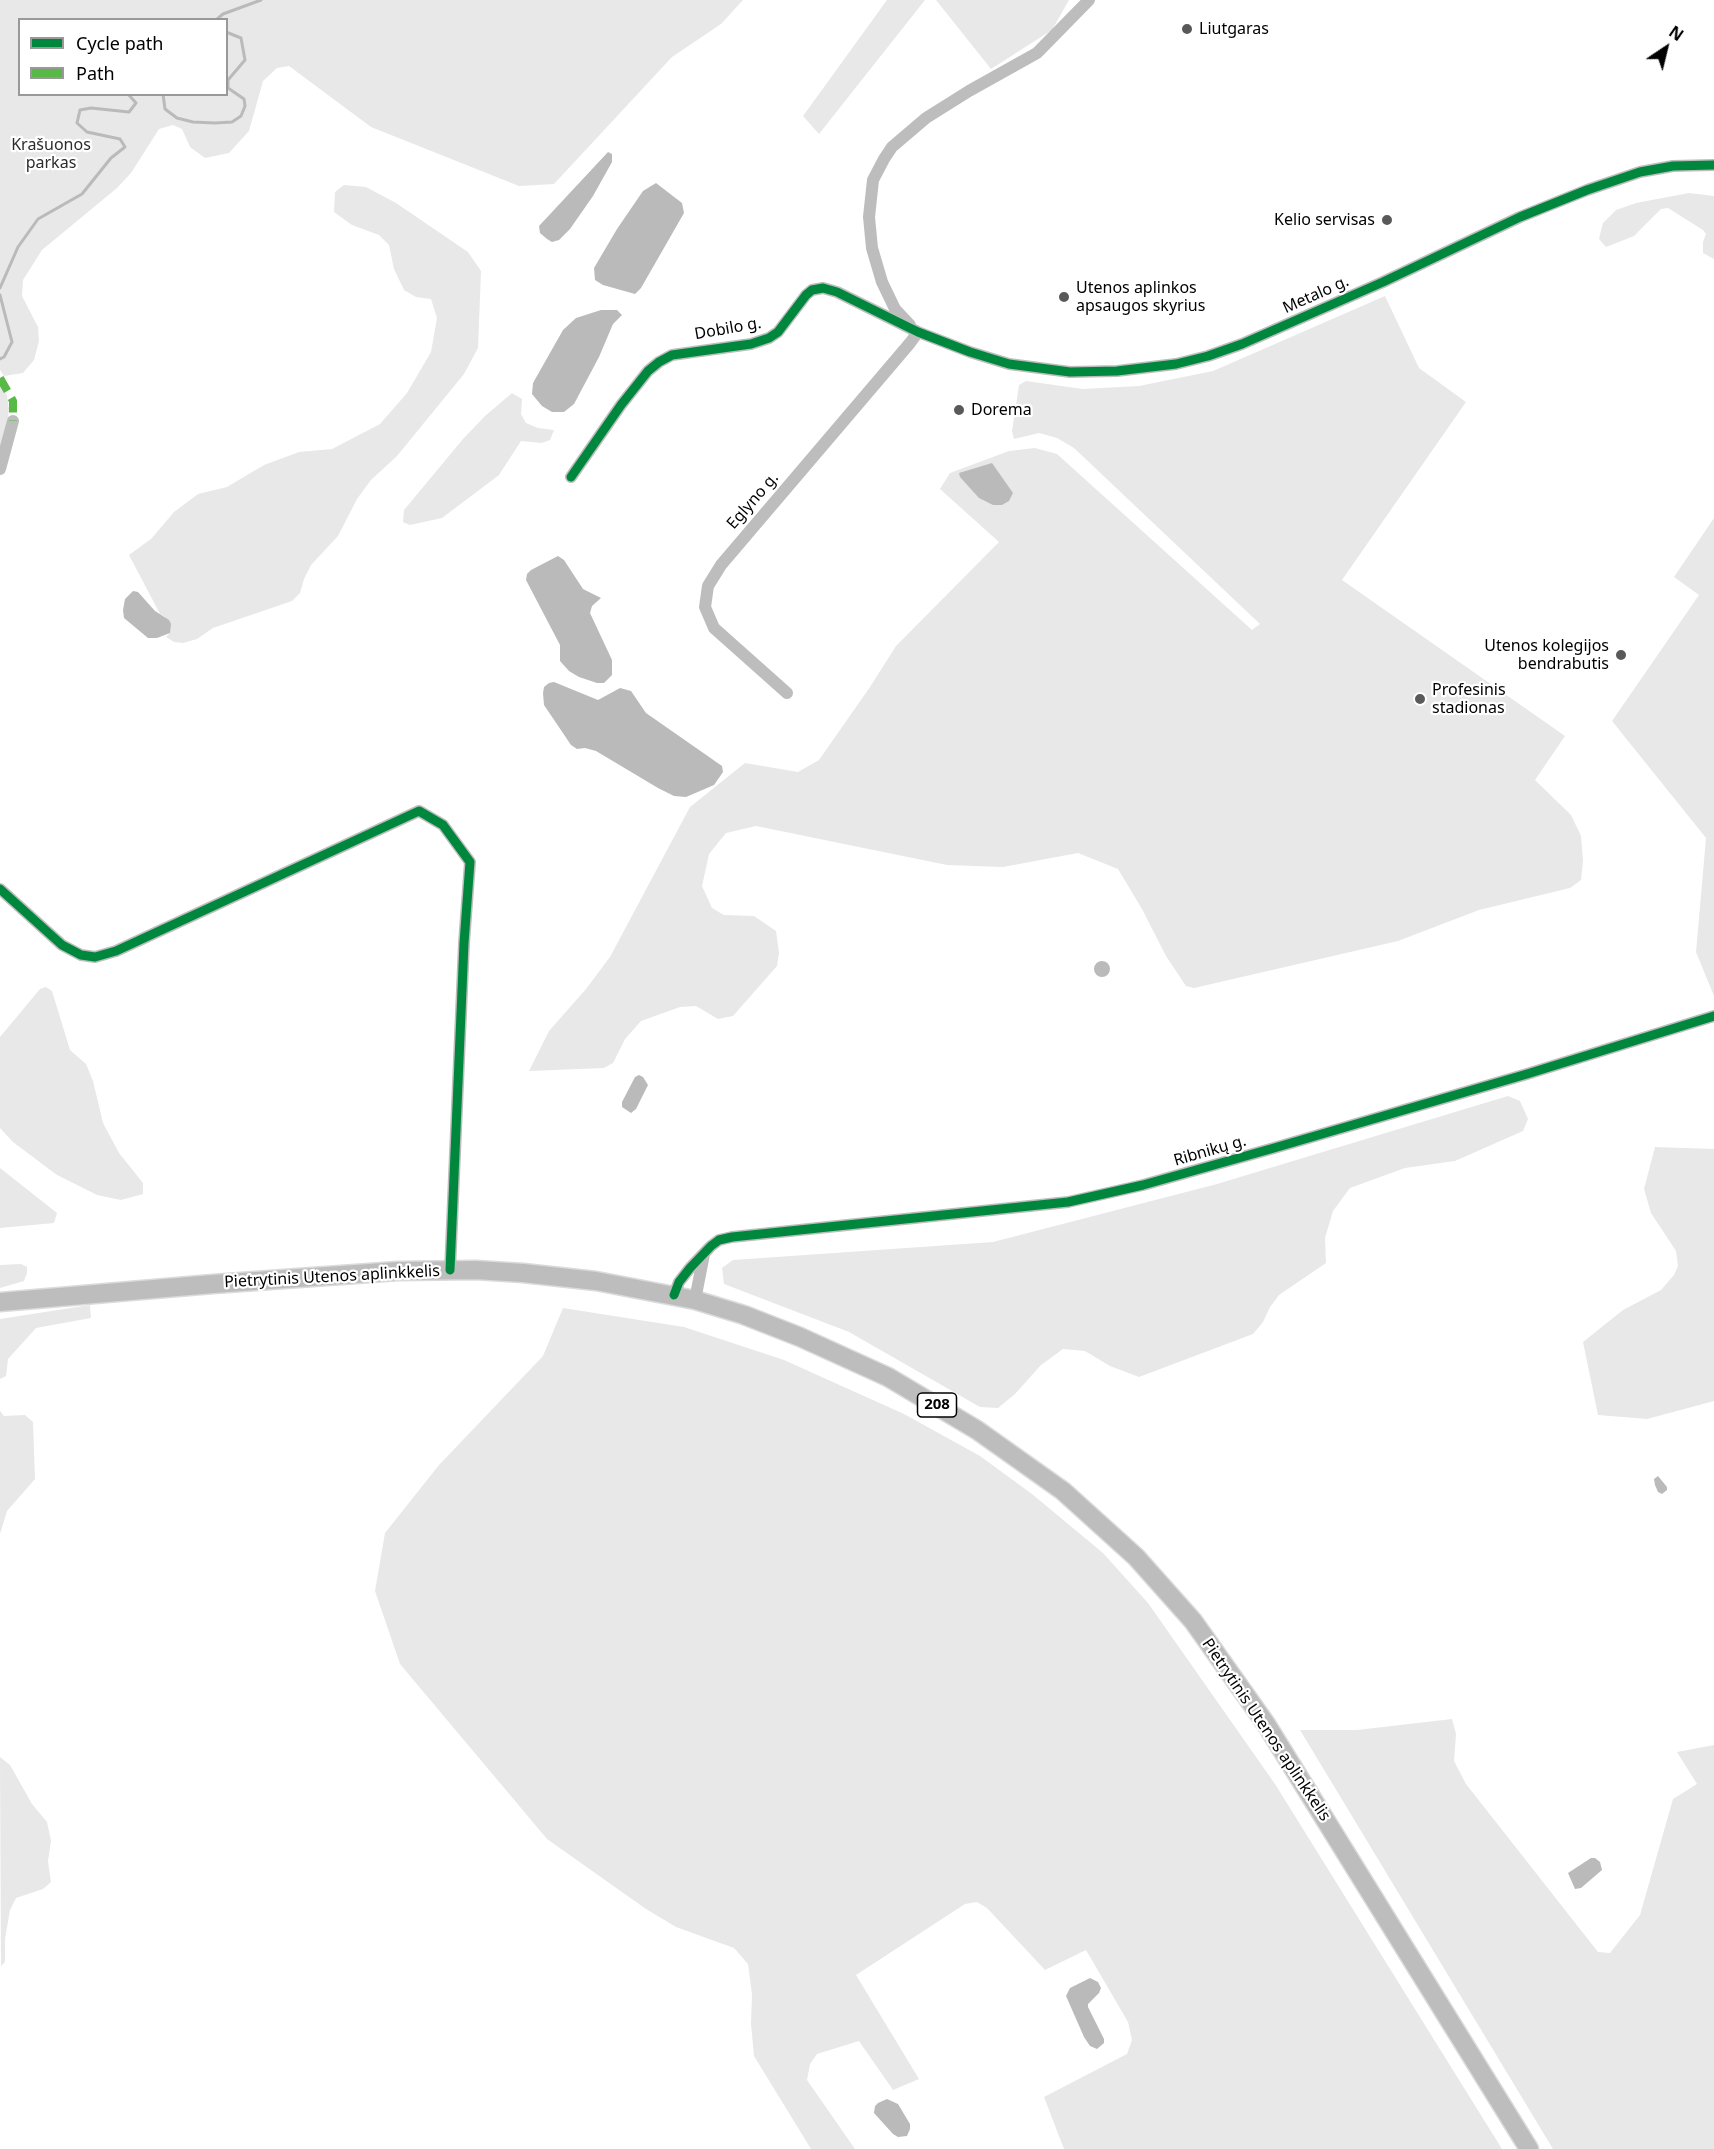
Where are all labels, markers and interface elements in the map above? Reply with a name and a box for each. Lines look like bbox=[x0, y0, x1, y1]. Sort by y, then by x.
legend bbox=[18, 18, 228, 96]
north arrow bbox=[1636, 18, 1696, 78]
place label: Liutgaras bbox=[1199, 19, 1269, 39]
text: N bbox=[1665, 21, 1688, 46]
marker: Liutgaras bbox=[1180, 22, 1194, 36]
text: Cycle path bbox=[76, 31, 163, 55]
text: Path bbox=[76, 61, 115, 85]
park label: Krašuonos parkas bbox=[11, 135, 91, 173]
place label: Kelio servisas bbox=[1274, 210, 1375, 230]
marker: Kelio servisas bbox=[1380, 213, 1394, 227]
street label: Metalo g. bbox=[1280, 272, 1352, 318]
place label: Utenos aplinkos apsaugos skyrius bbox=[1076, 278, 1205, 316]
marker: Utenos aplinkos apsaugos skyrius bbox=[1057, 290, 1071, 304]
street label: Dobilo g. bbox=[693, 314, 763, 344]
place label: Dorema bbox=[971, 400, 1032, 420]
marker: Dorema bbox=[952, 403, 966, 417]
street label: Eglyno g. bbox=[723, 469, 783, 533]
place label: Utenos kolegijos bendrabutis bbox=[1484, 636, 1609, 674]
marker: Utenos kolegijos bendrabutis bbox=[1614, 648, 1628, 662]
place label: Profesinis stadionas bbox=[1432, 680, 1506, 718]
marker: Profesinis stadionas bbox=[1413, 692, 1427, 706]
street label: Ribnikų g. bbox=[1171, 1131, 1249, 1171]
street label: Pietrytinis Utenos aplinkkelis bbox=[224, 1262, 440, 1292]
road number: 208 bbox=[918, 1393, 956, 1417]
street label: Pietrytinis Utenos aplinkkelis bbox=[1198, 1635, 1334, 1825]

